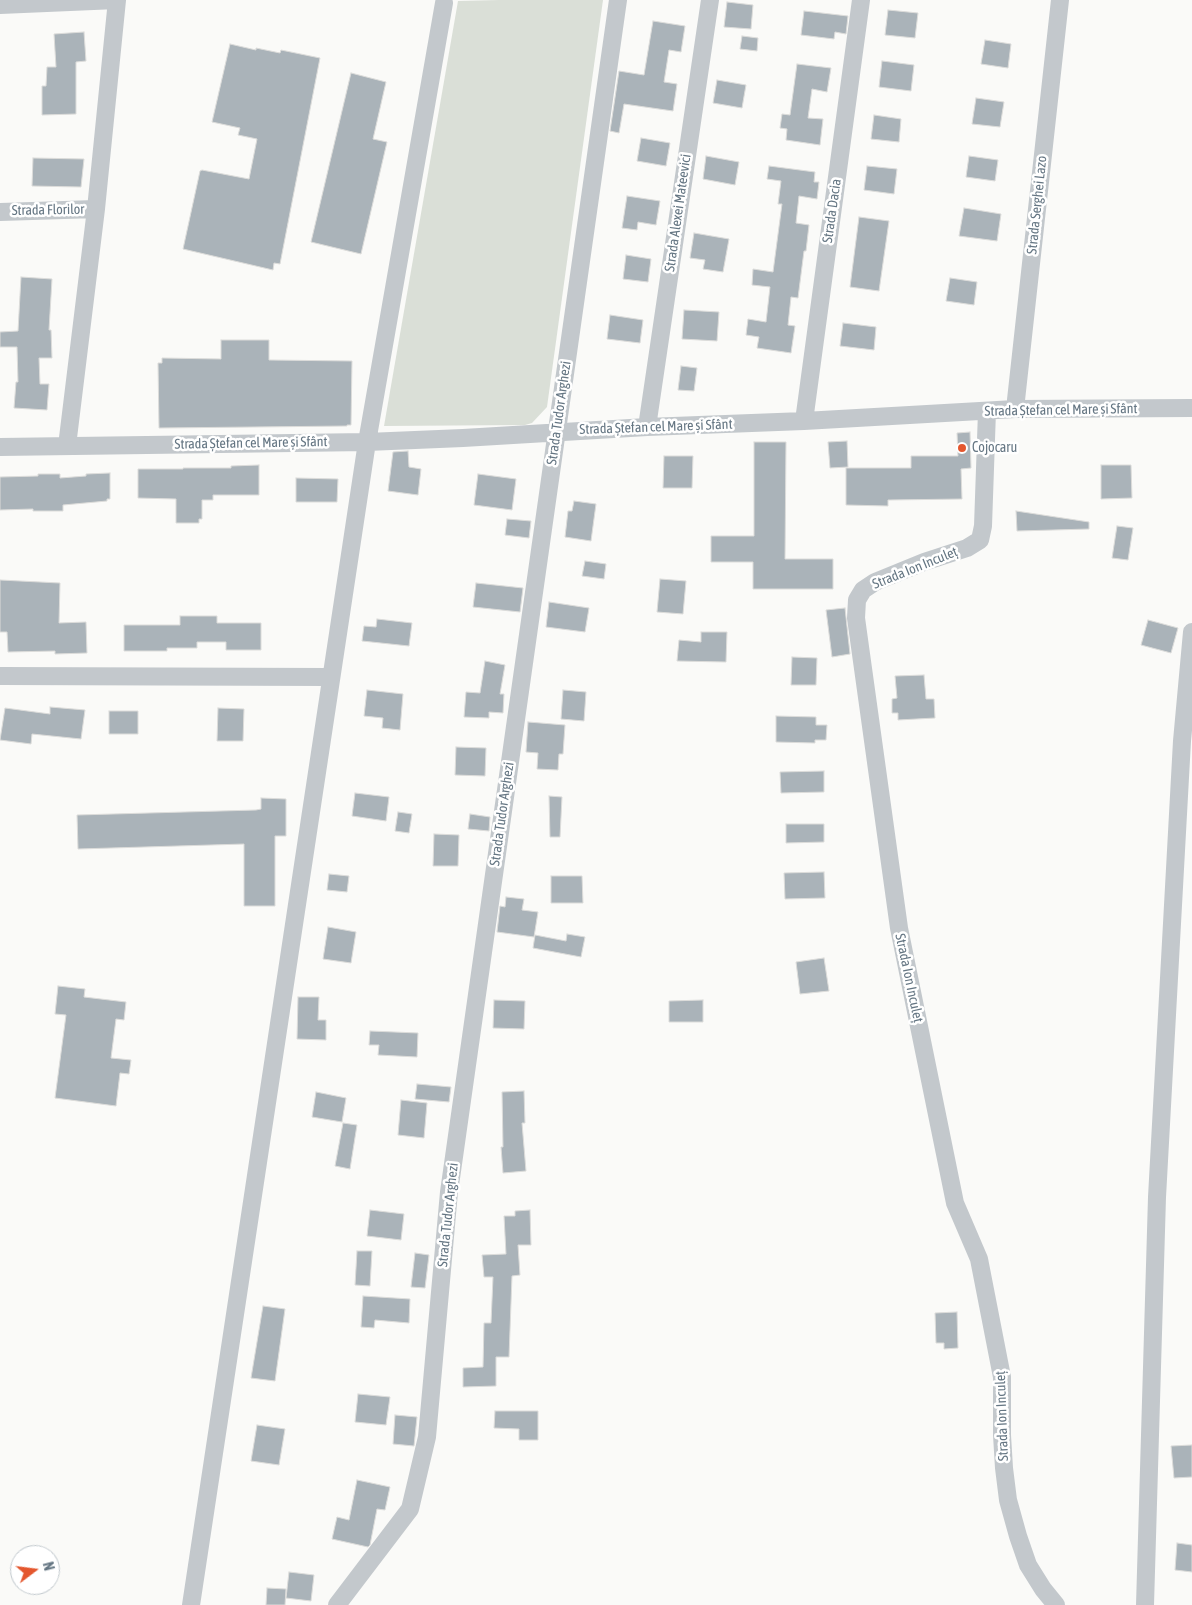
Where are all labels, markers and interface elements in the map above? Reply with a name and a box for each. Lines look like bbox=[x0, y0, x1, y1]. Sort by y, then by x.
street label: Strada Alexei Mateevici bbox=[661, 153, 695, 273]
street label: Strada Serghei Lazo bbox=[1023, 155, 1051, 255]
street label: Strada Dacia bbox=[819, 178, 845, 244]
street label: Strada Florilor bbox=[11, 201, 85, 219]
street label: Strada Tudor Arghezi bbox=[543, 360, 575, 466]
street label: Strada Ștefan cel Mare și Sfânt bbox=[984, 400, 1138, 420]
street label: Strada Ștefan cel Mare și Sfânt bbox=[579, 416, 733, 438]
street label: Strada Ștefan cel Mare și Sfânt bbox=[174, 433, 328, 453]
place label: Cojocaru bbox=[972, 440, 1017, 456]
marker: Cojocaru bbox=[956, 442, 968, 454]
street label: Strada Ion Inculeț bbox=[870, 543, 960, 593]
street label: Strada Tudor Arghezi bbox=[486, 761, 518, 867]
street label: Strada Ion Inculeț bbox=[891, 932, 927, 1024]
street label: Strada Tudor Arghezi bbox=[434, 1162, 462, 1268]
street label: Strada Ion Inculeț bbox=[992, 1371, 1012, 1461]
north arrow bbox=[10, 1545, 60, 1595]
text: N bbox=[40, 1560, 57, 1572]

